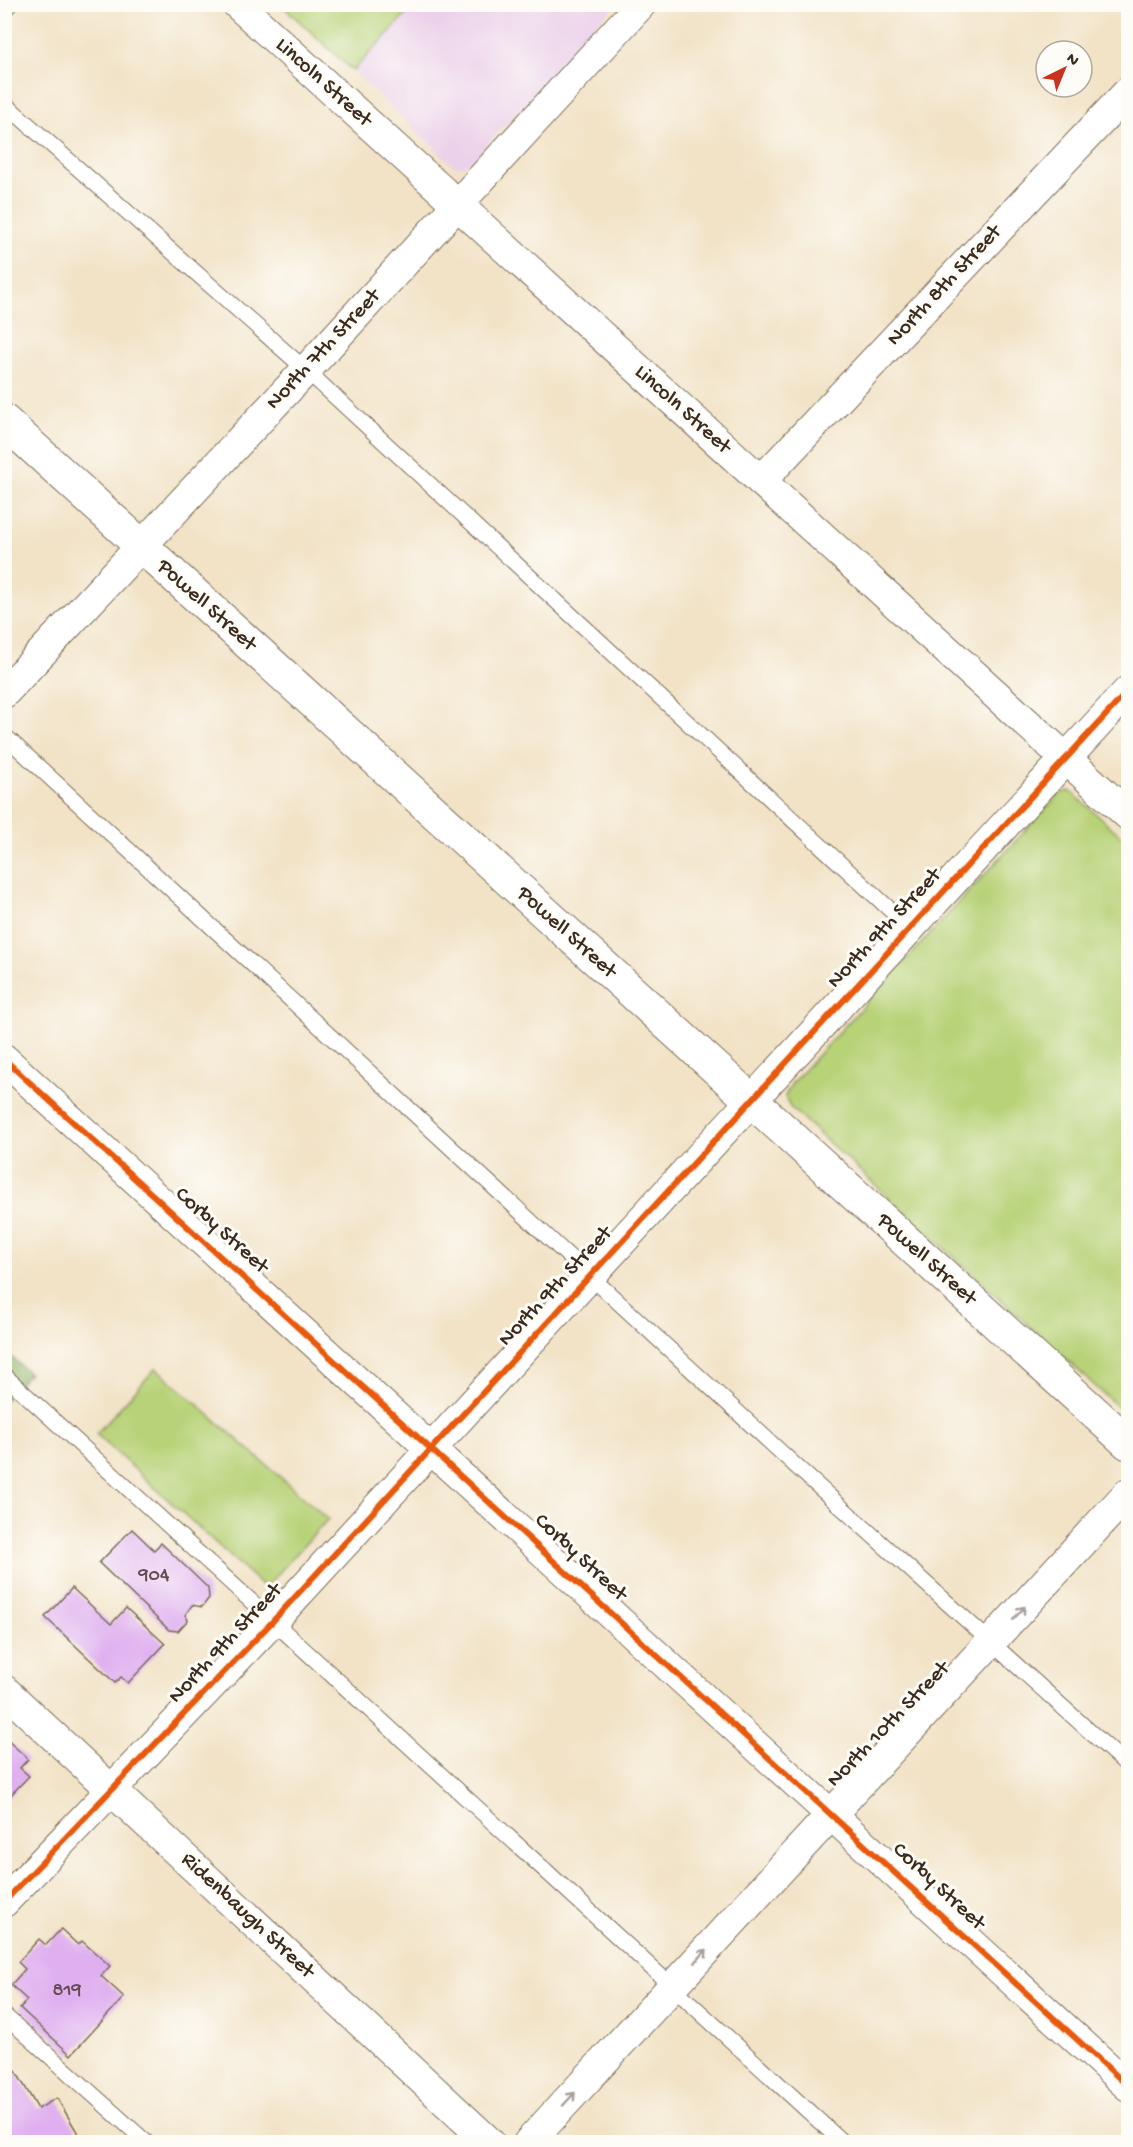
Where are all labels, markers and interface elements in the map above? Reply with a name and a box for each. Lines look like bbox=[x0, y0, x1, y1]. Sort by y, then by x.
street label: Lincoln Street bbox=[269, 33, 378, 135]
north arrow bbox=[1034, 39, 1094, 99]
text: N bbox=[1062, 50, 1083, 71]
street label: North 8th Street bbox=[882, 219, 1009, 352]
street label: North 7th Street bbox=[261, 283, 388, 416]
street label: Lincoln Street bbox=[628, 360, 737, 462]
street label: Powell Street bbox=[150, 554, 263, 659]
street label: North 9th Street bbox=[823, 862, 949, 995]
street label: Powell Street bbox=[510, 881, 623, 986]
street label: Corby Street bbox=[169, 1182, 275, 1281]
street label: Powell Street bbox=[870, 1208, 983, 1313]
street label: North 9th Street bbox=[494, 1220, 620, 1353]
street label: Corby Street bbox=[528, 1508, 633, 1609]
house number: 904 bbox=[138, 1565, 170, 1588]
street label: North 9th Street bbox=[164, 1577, 290, 1710]
one-way arrow bbox=[1012, 1606, 1026, 1621]
street label: North 10th Street bbox=[822, 1655, 957, 1794]
street label: Corby Street bbox=[886, 1837, 991, 1938]
street label: Ridenbaugh Street bbox=[175, 1847, 321, 1986]
one-way arrow bbox=[694, 1948, 708, 1963]
house number: 819 bbox=[52, 1980, 82, 2003]
one-way arrow bbox=[562, 2092, 576, 2107]

